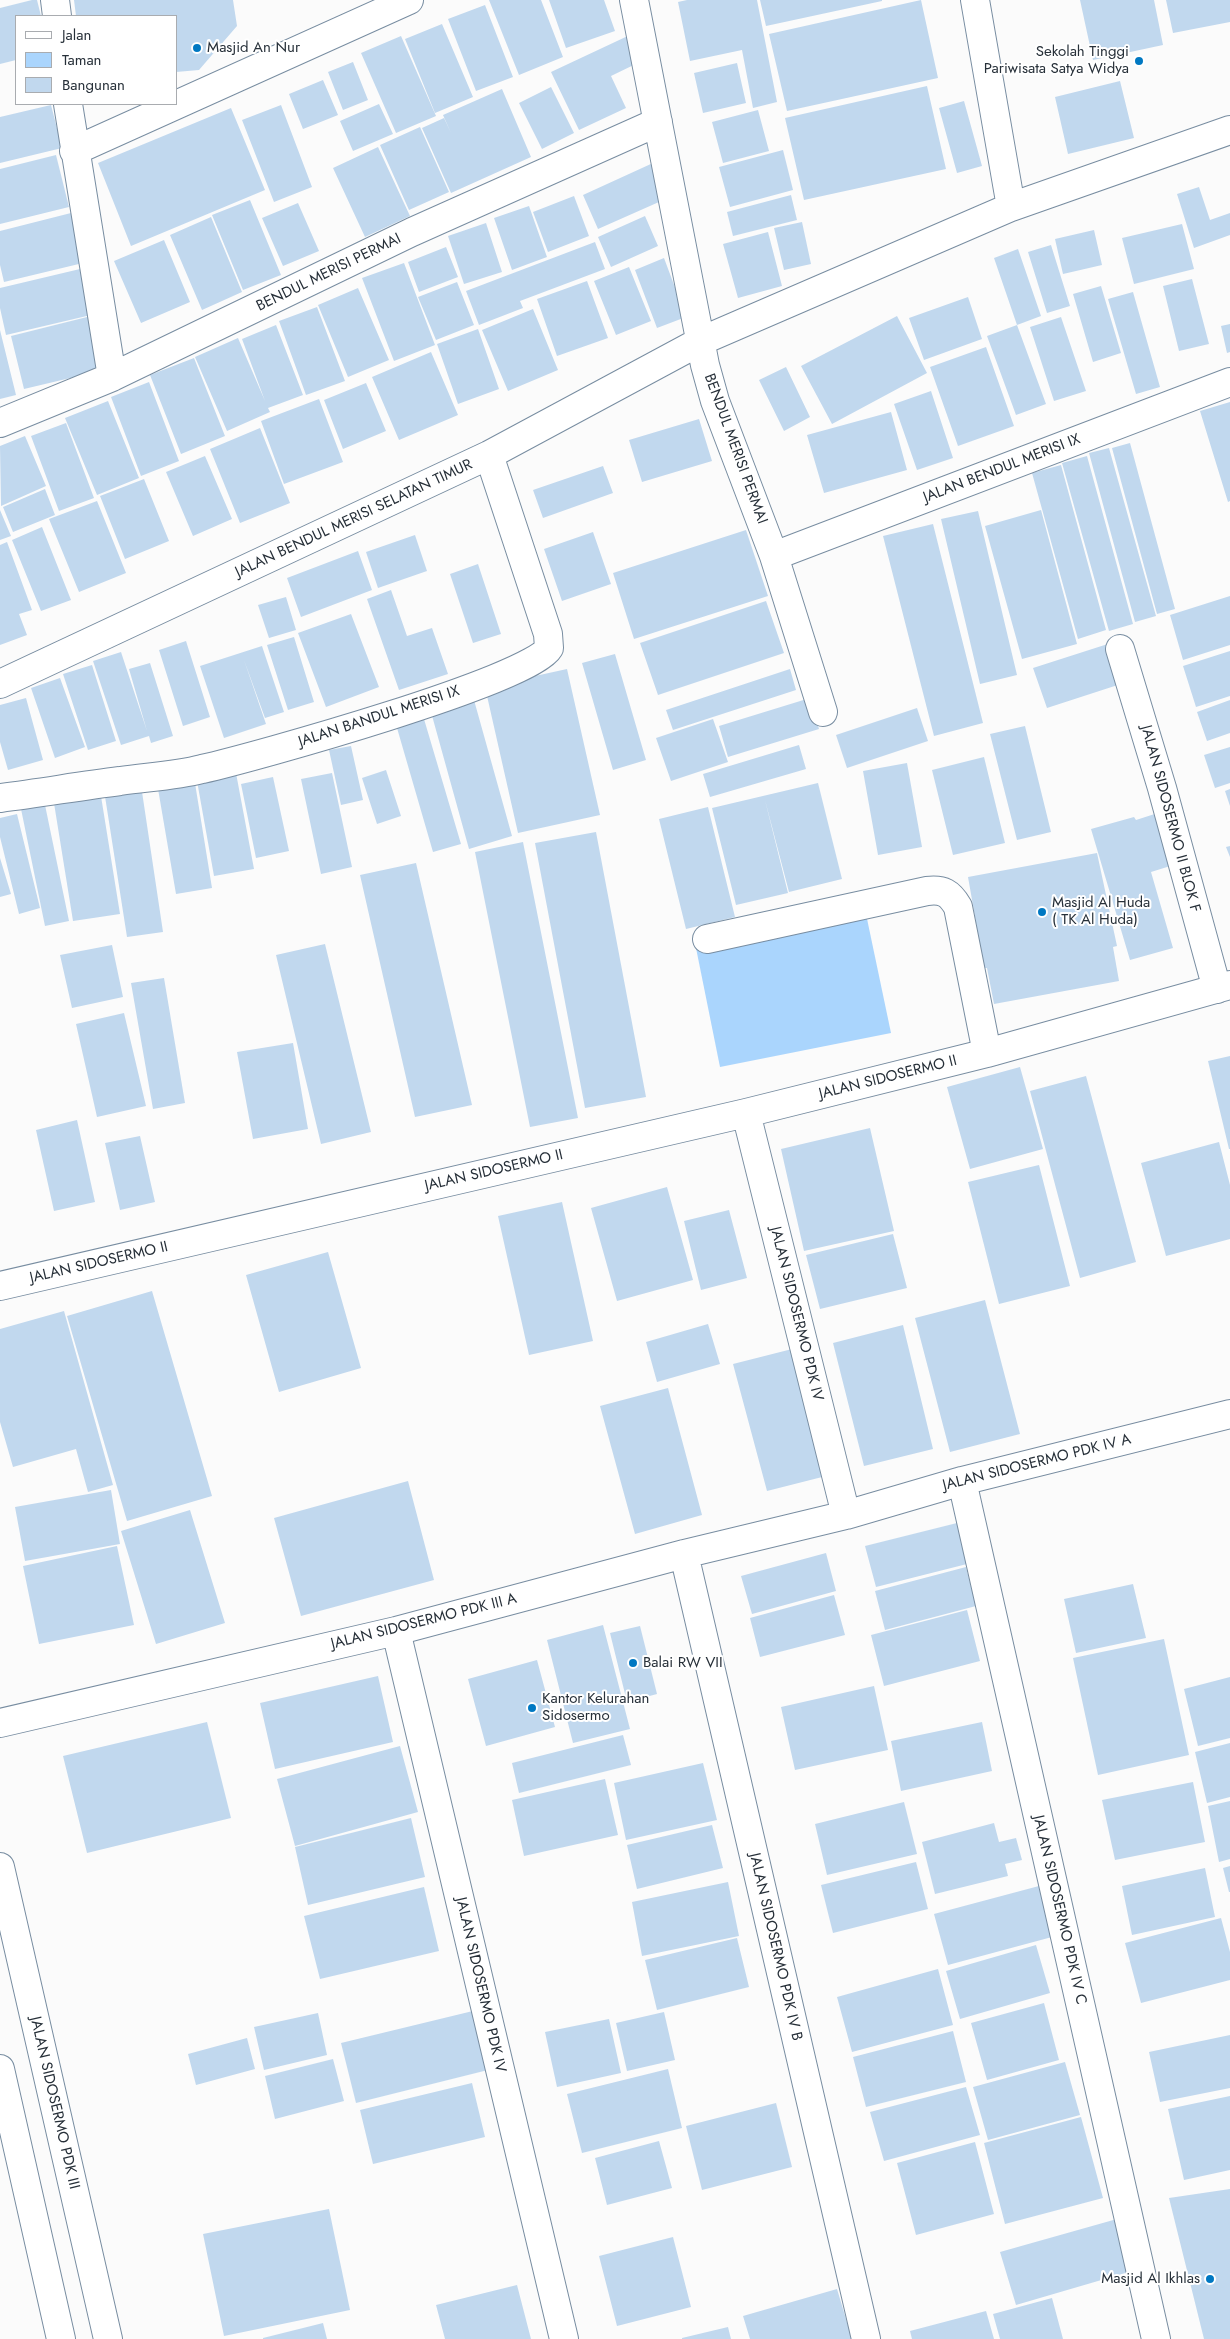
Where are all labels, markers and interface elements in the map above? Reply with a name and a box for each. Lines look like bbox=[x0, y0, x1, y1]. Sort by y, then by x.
legend bbox=[15, 15, 178, 105]
text: Jalan bbox=[62, 24, 91, 46]
place label: Masjid An Nur bbox=[207, 39, 300, 57]
marker: Masjid An Nur bbox=[191, 42, 203, 54]
place label: Sekolah Tinggi Pariwisata Satya Widya bbox=[984, 43, 1129, 78]
text: Taman bbox=[62, 49, 101, 71]
marker: Sekolah Tinggi Pariwisata Satya Widya bbox=[1133, 55, 1145, 67]
text: Bangunan bbox=[62, 74, 125, 96]
street label: BENDUL MERISI PERMAI bbox=[254, 230, 404, 316]
street label: BENDUL MERISI PERMAI bbox=[699, 371, 771, 527]
street label: JALAN BENDUL MERISI IX bbox=[921, 431, 1083, 507]
street label: JALAN BENDUL MERISI SELATAN TIMUR bbox=[233, 456, 475, 582]
street label: JALAN BANDUL MERISI IX bbox=[296, 682, 462, 752]
street label: JALAN SIDOSERMO II BLOK F bbox=[1136, 724, 1204, 914]
place label: Masjid Al Huda ( TK Al Huda) bbox=[1052, 894, 1150, 929]
marker: Masjid Al Huda ( TK Al Huda) bbox=[1036, 906, 1048, 918]
street label: JALAN SIDOSERMO II bbox=[817, 1052, 959, 1104]
street label: JALAN SIDOSERMO II bbox=[423, 1146, 565, 1196]
street label: JALAN SIDOSERMO PDK IV bbox=[766, 1225, 826, 1403]
street label: JALAN SIDOSERMO II bbox=[28, 1238, 170, 1288]
street label: JALAN SIDOSERMO PDK IV A bbox=[941, 1431, 1133, 1495]
street label: JALAN SIDOSERMO PDK III A bbox=[329, 1590, 519, 1654]
place label: Balai RW VII bbox=[643, 1654, 723, 1672]
marker: Balai RW VII bbox=[627, 1657, 639, 1669]
place label: Kantor Kelurahan Sidosermo bbox=[542, 1690, 649, 1725]
marker: Kantor Kelurahan Sidosermo bbox=[526, 1702, 538, 1714]
street label: JALAN SIDOSERMO PDK IV C bbox=[1028, 1814, 1090, 2006]
street label: JALAN SIDOSERMO PDK IV B bbox=[745, 1851, 805, 2043]
street label: JALAN SIDOSERMO PDK IV bbox=[451, 1896, 509, 2074]
street label: JALAN SIDOSERMO PDK III bbox=[25, 2015, 83, 2191]
place label: Masjid Al Ikhlas bbox=[1101, 2270, 1200, 2288]
marker: Masjid Al Ikhlas bbox=[1204, 2273, 1216, 2285]

